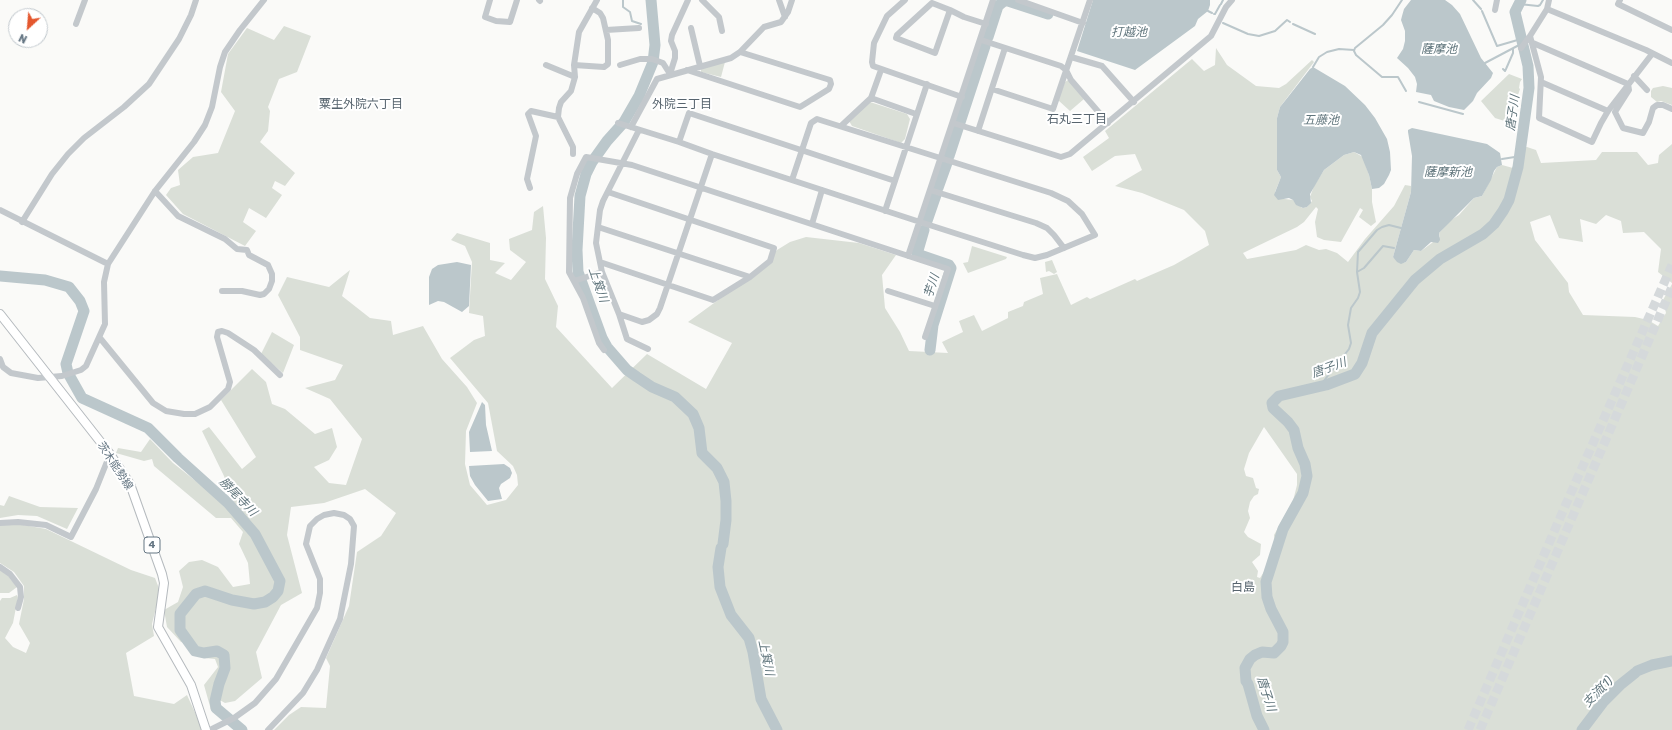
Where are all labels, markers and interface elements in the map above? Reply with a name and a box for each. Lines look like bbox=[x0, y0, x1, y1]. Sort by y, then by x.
north arrow bbox=[8, 8, 48, 48]
water label: 打越池 bbox=[1111, 26, 1147, 40]
text: N bbox=[17, 31, 29, 46]
water label: 薩摩池 bbox=[1421, 43, 1457, 57]
water label: 唐子川 bbox=[1503, 94, 1523, 132]
district label: 粟生外院六丁目 bbox=[319, 98, 403, 112]
district label: 外院三丁目 bbox=[652, 98, 712, 112]
district label: 石丸三丁目 bbox=[1047, 113, 1107, 127]
water label: 五藤池 bbox=[1303, 114, 1339, 128]
water label: 薩摩新池 bbox=[1424, 166, 1472, 180]
water label: 上箕川 bbox=[585, 266, 611, 304]
water label: 芋川 bbox=[921, 272, 943, 300]
water label: 唐子川 bbox=[1310, 355, 1348, 381]
street label: 茨木能勢線 bbox=[94, 439, 136, 493]
water label: 勝尾寺川 bbox=[216, 475, 260, 519]
road number: 4 bbox=[144, 537, 160, 553]
district label: 白島 bbox=[1231, 581, 1255, 595]
water label: 上箕川 bbox=[755, 639, 777, 677]
water label: 支流(1) bbox=[1580, 674, 1616, 710]
water label: 唐子川 bbox=[1254, 675, 1278, 713]

